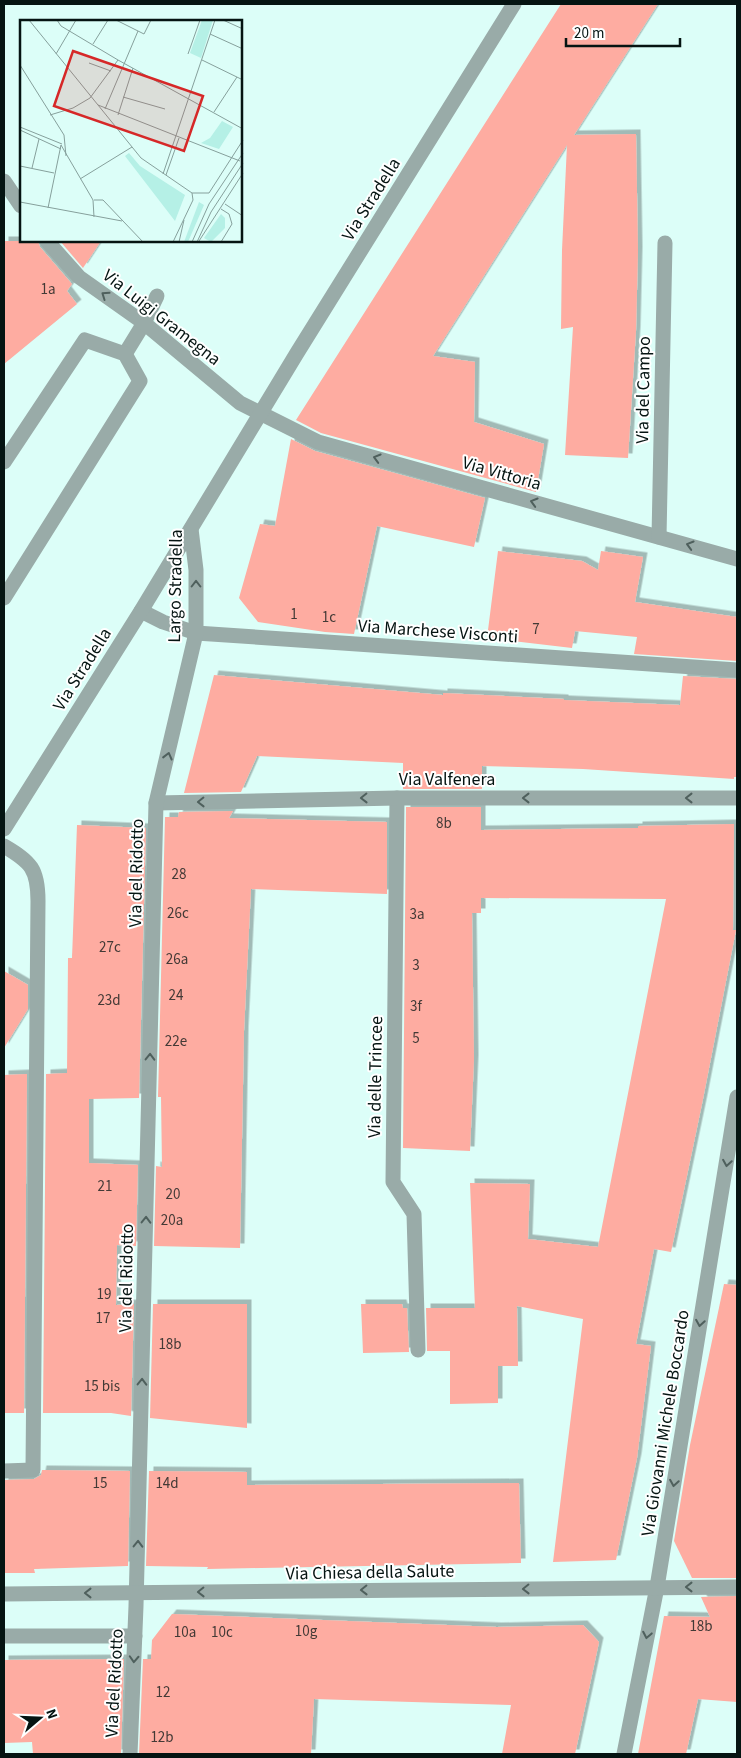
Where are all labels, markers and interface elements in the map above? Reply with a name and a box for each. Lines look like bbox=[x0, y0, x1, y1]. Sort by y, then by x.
scale bar bbox=[566, 15, 680, 47]
inset map bbox=[20, 20, 242, 242]
text: 20 m bbox=[574, 23, 604, 44]
street label: Via Stradella bbox=[336, 153, 407, 246]
street label: Via Luigi Gramegna bbox=[97, 263, 226, 372]
house number: 1a bbox=[40, 279, 56, 300]
one-way arrow bbox=[101, 292, 111, 301]
street label: Via del Campo bbox=[630, 336, 657, 444]
street label: Via Vittoria bbox=[459, 450, 544, 497]
one-way arrow bbox=[373, 453, 382, 464]
one-way arrow bbox=[530, 497, 538, 507]
street label: Largo Stradella bbox=[162, 529, 189, 643]
one-way arrow bbox=[687, 541, 695, 551]
one-way arrow bbox=[191, 580, 201, 588]
house number: 1 bbox=[290, 604, 298, 625]
house number: 1c bbox=[322, 607, 336, 628]
street label: Via Marchese Visconti bbox=[357, 613, 519, 650]
house number: 7 bbox=[532, 619, 540, 640]
street label: Via Stradella bbox=[47, 623, 118, 716]
one-way arrow bbox=[162, 751, 173, 760]
street label: Via Valfenera bbox=[399, 767, 495, 792]
one-way arrow bbox=[359, 793, 367, 804]
one-way arrow bbox=[522, 793, 530, 803]
one-way arrow bbox=[684, 793, 692, 803]
one-way arrow bbox=[197, 797, 204, 807]
house number: 8b bbox=[436, 813, 452, 834]
street label: Via del Ridotto bbox=[123, 818, 150, 928]
house number: 28 bbox=[172, 864, 186, 885]
house number: 26c bbox=[167, 903, 189, 924]
house number: 3a bbox=[409, 904, 425, 925]
house number: 27c bbox=[99, 937, 121, 958]
house number: 26a bbox=[166, 949, 188, 970]
house number: 3 bbox=[412, 955, 420, 976]
house number: 24 bbox=[169, 985, 184, 1006]
house number: 23d bbox=[97, 990, 121, 1011]
house number: 3f bbox=[410, 996, 423, 1017]
street label: Via delle Trincee bbox=[362, 1016, 389, 1138]
house number: 5 bbox=[412, 1028, 420, 1049]
house number: 22e bbox=[165, 1031, 187, 1052]
one-way arrow bbox=[145, 1053, 155, 1060]
one-way arrow bbox=[722, 1158, 732, 1167]
house number: 21 bbox=[98, 1176, 112, 1197]
house number: 20 bbox=[166, 1184, 180, 1205]
house number: 20a bbox=[161, 1210, 183, 1231]
one-way arrow bbox=[141, 1215, 151, 1223]
street label: Via del Ridotto bbox=[113, 1223, 140, 1333]
house number: 19 bbox=[97, 1284, 111, 1305]
house number: 17 bbox=[96, 1308, 110, 1329]
street label: Via Giovanni Michele Boccardo bbox=[635, 1308, 696, 1538]
one-way arrow bbox=[696, 1319, 706, 1327]
house number: 18b bbox=[158, 1334, 182, 1355]
house number: 15 bis bbox=[84, 1376, 120, 1397]
one-way arrow bbox=[137, 1378, 147, 1386]
house number: 15 bbox=[93, 1473, 107, 1494]
house number: 14d bbox=[155, 1473, 179, 1494]
one-way arrow bbox=[669, 1480, 680, 1488]
one-way arrow bbox=[133, 1540, 143, 1548]
street label: Via Chiesa della Salute bbox=[285, 1559, 455, 1586]
one-way arrow bbox=[684, 1582, 692, 1592]
one-way arrow bbox=[522, 1583, 530, 1594]
one-way arrow bbox=[359, 1585, 367, 1596]
one-way arrow bbox=[197, 1587, 204, 1597]
one-way arrow bbox=[84, 1588, 92, 1598]
house number: 18b bbox=[689, 1616, 713, 1637]
house number: 10g bbox=[295, 1621, 318, 1642]
house number: 10a bbox=[174, 1622, 196, 1643]
house number: 10c bbox=[211, 1622, 233, 1643]
street label: Via del Ridotto bbox=[99, 1628, 130, 1738]
one-way arrow bbox=[643, 1630, 653, 1639]
one-way arrow bbox=[129, 1656, 140, 1664]
house number: 12 bbox=[156, 1682, 170, 1703]
north arrow bbox=[15, 1693, 65, 1743]
text: N bbox=[40, 1706, 62, 1722]
house number: 12b bbox=[150, 1727, 174, 1748]

